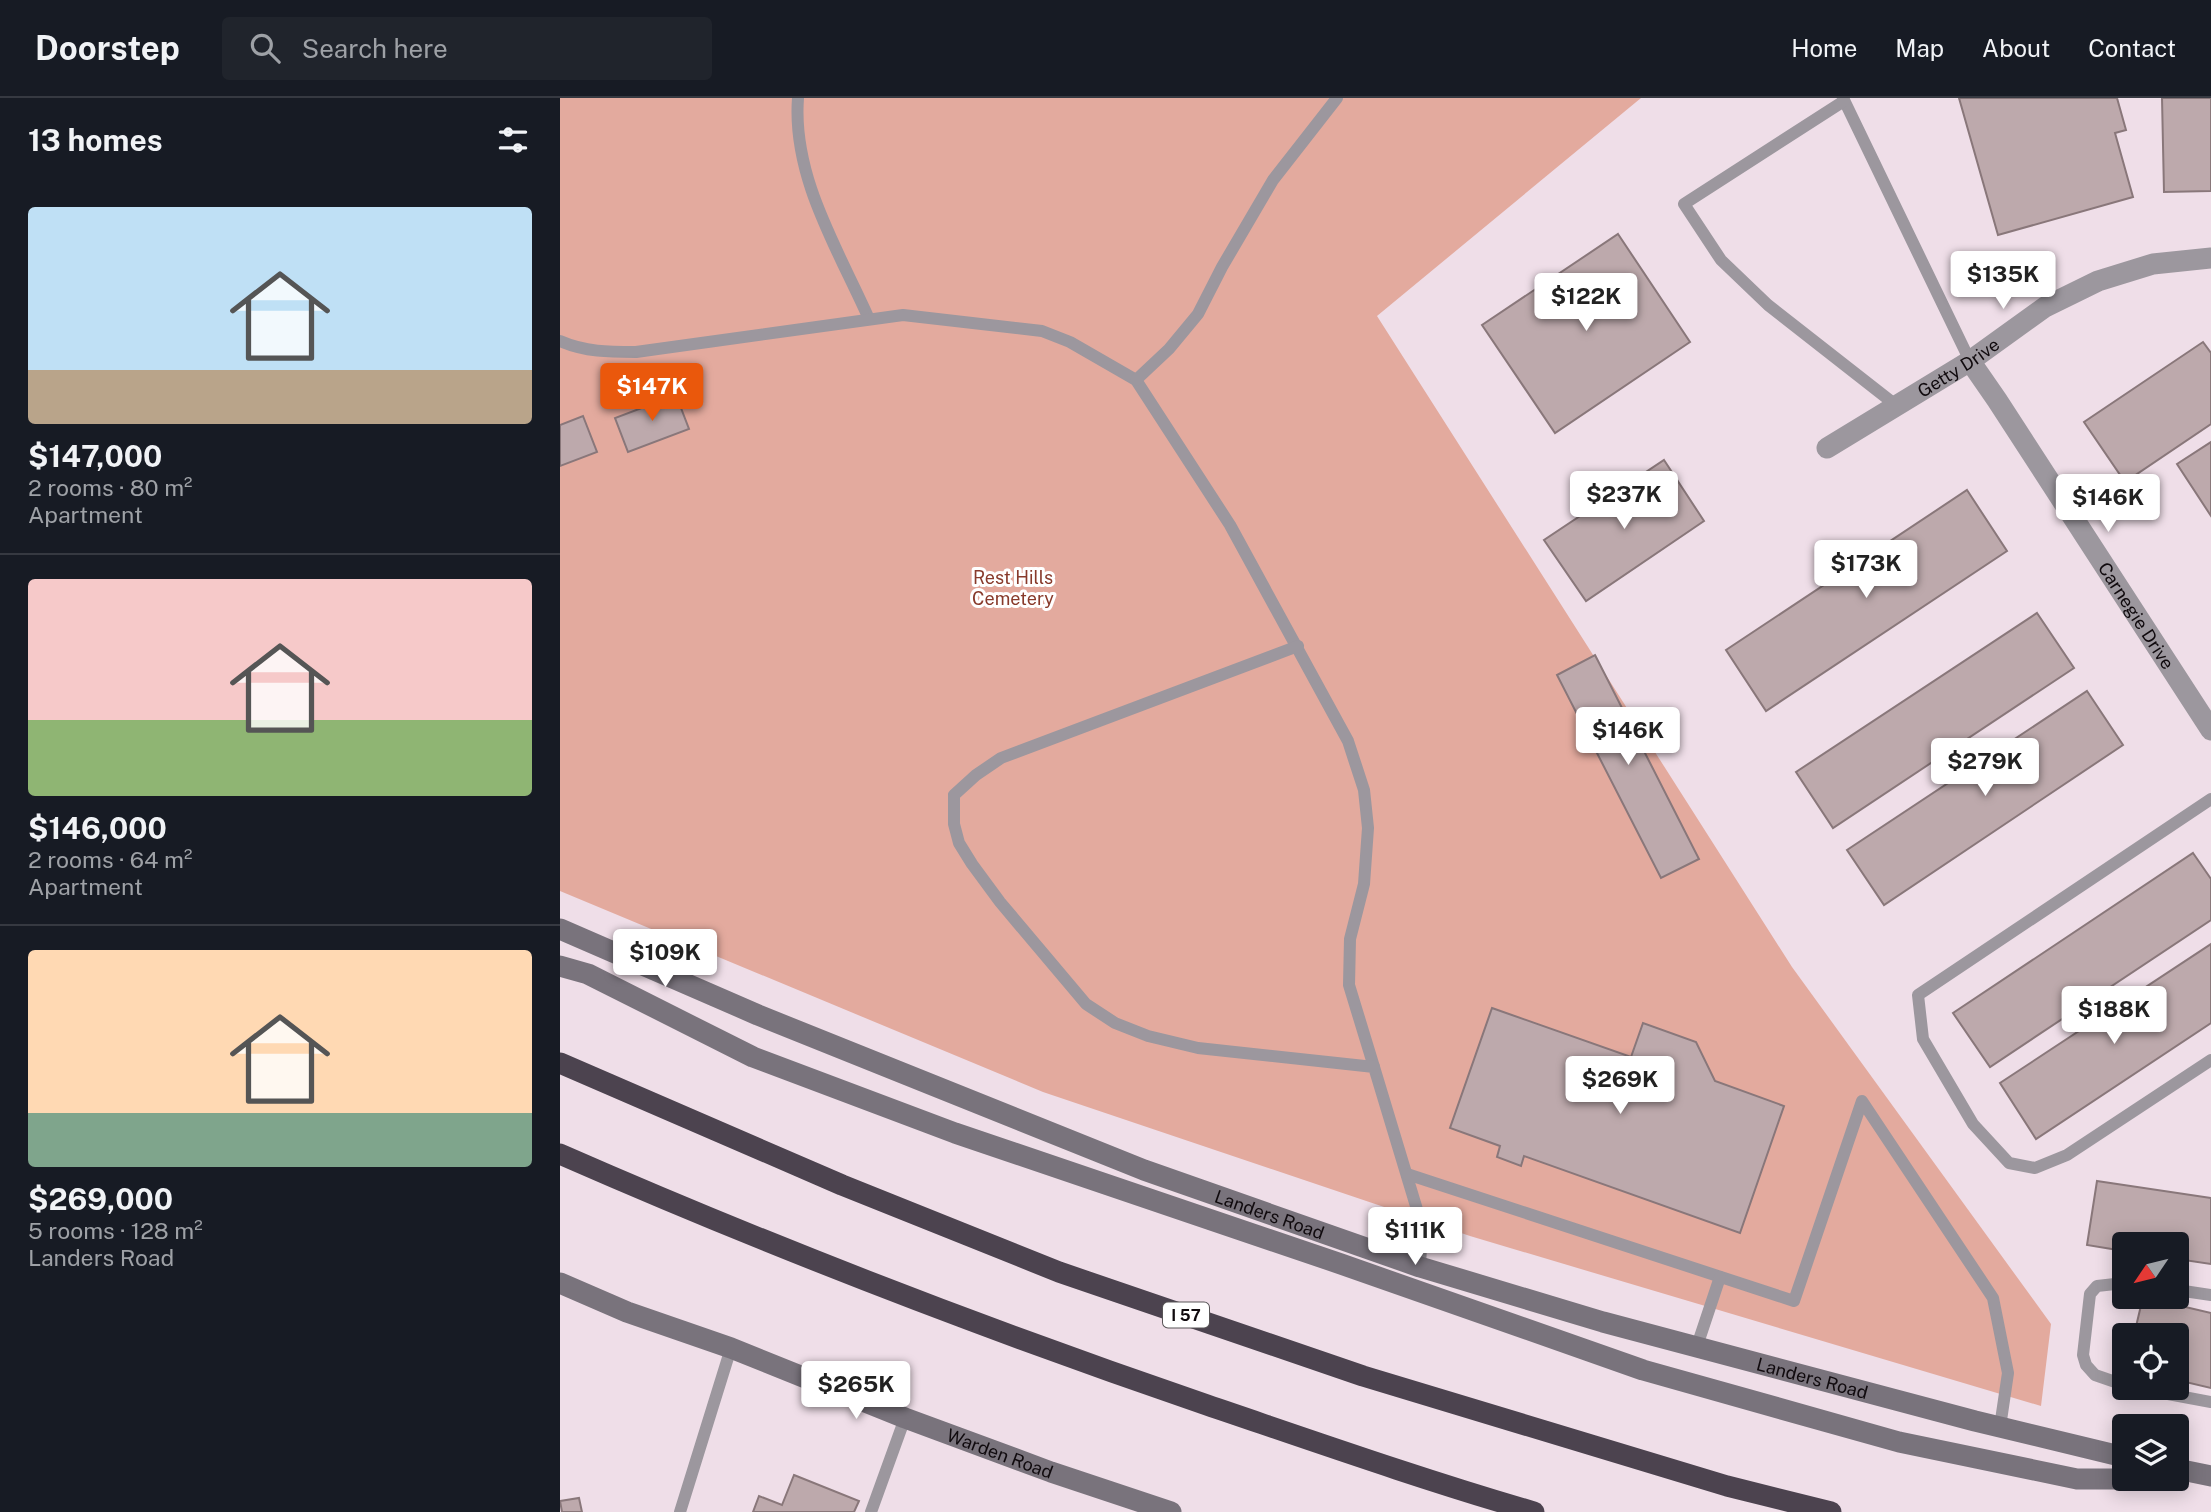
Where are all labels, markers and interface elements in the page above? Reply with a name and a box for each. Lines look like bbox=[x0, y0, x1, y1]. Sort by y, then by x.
search box bbox=[222, 17, 712, 80]
text: Doorstep bbox=[35, 29, 180, 67]
icon: search bbox=[246, 29, 284, 67]
text: Search here bbox=[302, 33, 448, 64]
text: Home bbox=[1791, 34, 1857, 62]
text: Map bbox=[1895, 34, 1944, 62]
text: About bbox=[1982, 34, 2050, 62]
text: Contact bbox=[2088, 34, 2176, 62]
icon: filters bbox=[494, 121, 532, 159]
text: 13 homes bbox=[28, 122, 163, 158]
pin: $135K bbox=[1954, 252, 2052, 311]
icon: home bbox=[217, 253, 343, 379]
text: $135K bbox=[1967, 260, 2039, 287]
pin: $122K bbox=[1537, 274, 1635, 333]
text: $122K bbox=[1550, 282, 1622, 309]
street label: Getty Drive bbox=[1913, 333, 2003, 401]
pin: $147K bbox=[603, 364, 701, 423]
text: $147K bbox=[616, 372, 688, 399]
text: $147,000 bbox=[28, 438, 162, 474]
pin: $237K bbox=[1575, 472, 1673, 531]
text: 2 rooms · 80 m² bbox=[28, 474, 193, 501]
pin: $146K bbox=[2059, 474, 2157, 534]
text: $237K bbox=[1586, 480, 1662, 507]
text: $146K bbox=[2072, 483, 2144, 510]
text: Apartment bbox=[28, 501, 143, 528]
pin: $173K bbox=[1817, 540, 1915, 600]
text: $173K bbox=[1830, 549, 1902, 576]
street label: Carnegie Drive bbox=[2094, 558, 2179, 673]
park label: Rest Hills Cemetery bbox=[972, 567, 1054, 609]
icon: home bbox=[217, 625, 343, 751]
pin: $146K bbox=[1579, 708, 1677, 767]
text: $146K bbox=[1592, 716, 1664, 743]
pin: $279K bbox=[1936, 738, 2034, 798]
text: $279K bbox=[1947, 747, 2023, 774]
text: $146,000 bbox=[28, 810, 167, 846]
text: 2 rooms · 64 m² bbox=[28, 846, 192, 873]
text: Apartment bbox=[28, 873, 143, 900]
pin: $109K bbox=[616, 930, 714, 989]
text: $109K bbox=[629, 938, 701, 965]
pin: $188K bbox=[2065, 986, 2163, 1046]
text: $188K bbox=[2078, 995, 2150, 1022]
icon: home bbox=[217, 996, 343, 1122]
pin: $269K bbox=[1571, 1056, 1669, 1116]
text: $269K bbox=[1581, 1065, 1659, 1092]
text: $269,000 bbox=[28, 1181, 173, 1217]
street label: Landers Road bbox=[1212, 1185, 1327, 1243]
pin: $111K bbox=[1366, 1208, 1464, 1267]
text: $111K bbox=[1384, 1216, 1446, 1243]
text: 5 rooms · 128 m² bbox=[28, 1217, 203, 1244]
north arrow bbox=[2112, 1232, 2189, 1309]
map controls bbox=[2112, 1232, 2189, 1491]
text: Landers Road bbox=[28, 1244, 174, 1271]
road number: I 57 bbox=[1163, 1302, 1209, 1328]
button: locate bbox=[2112, 1323, 2189, 1400]
street label: Landers Road bbox=[1754, 1353, 1870, 1403]
pin: $265K bbox=[807, 1362, 905, 1421]
text: $265K bbox=[817, 1370, 895, 1397]
button: layers bbox=[2112, 1414, 2189, 1491]
street label: Warden Road bbox=[944, 1424, 1056, 1482]

